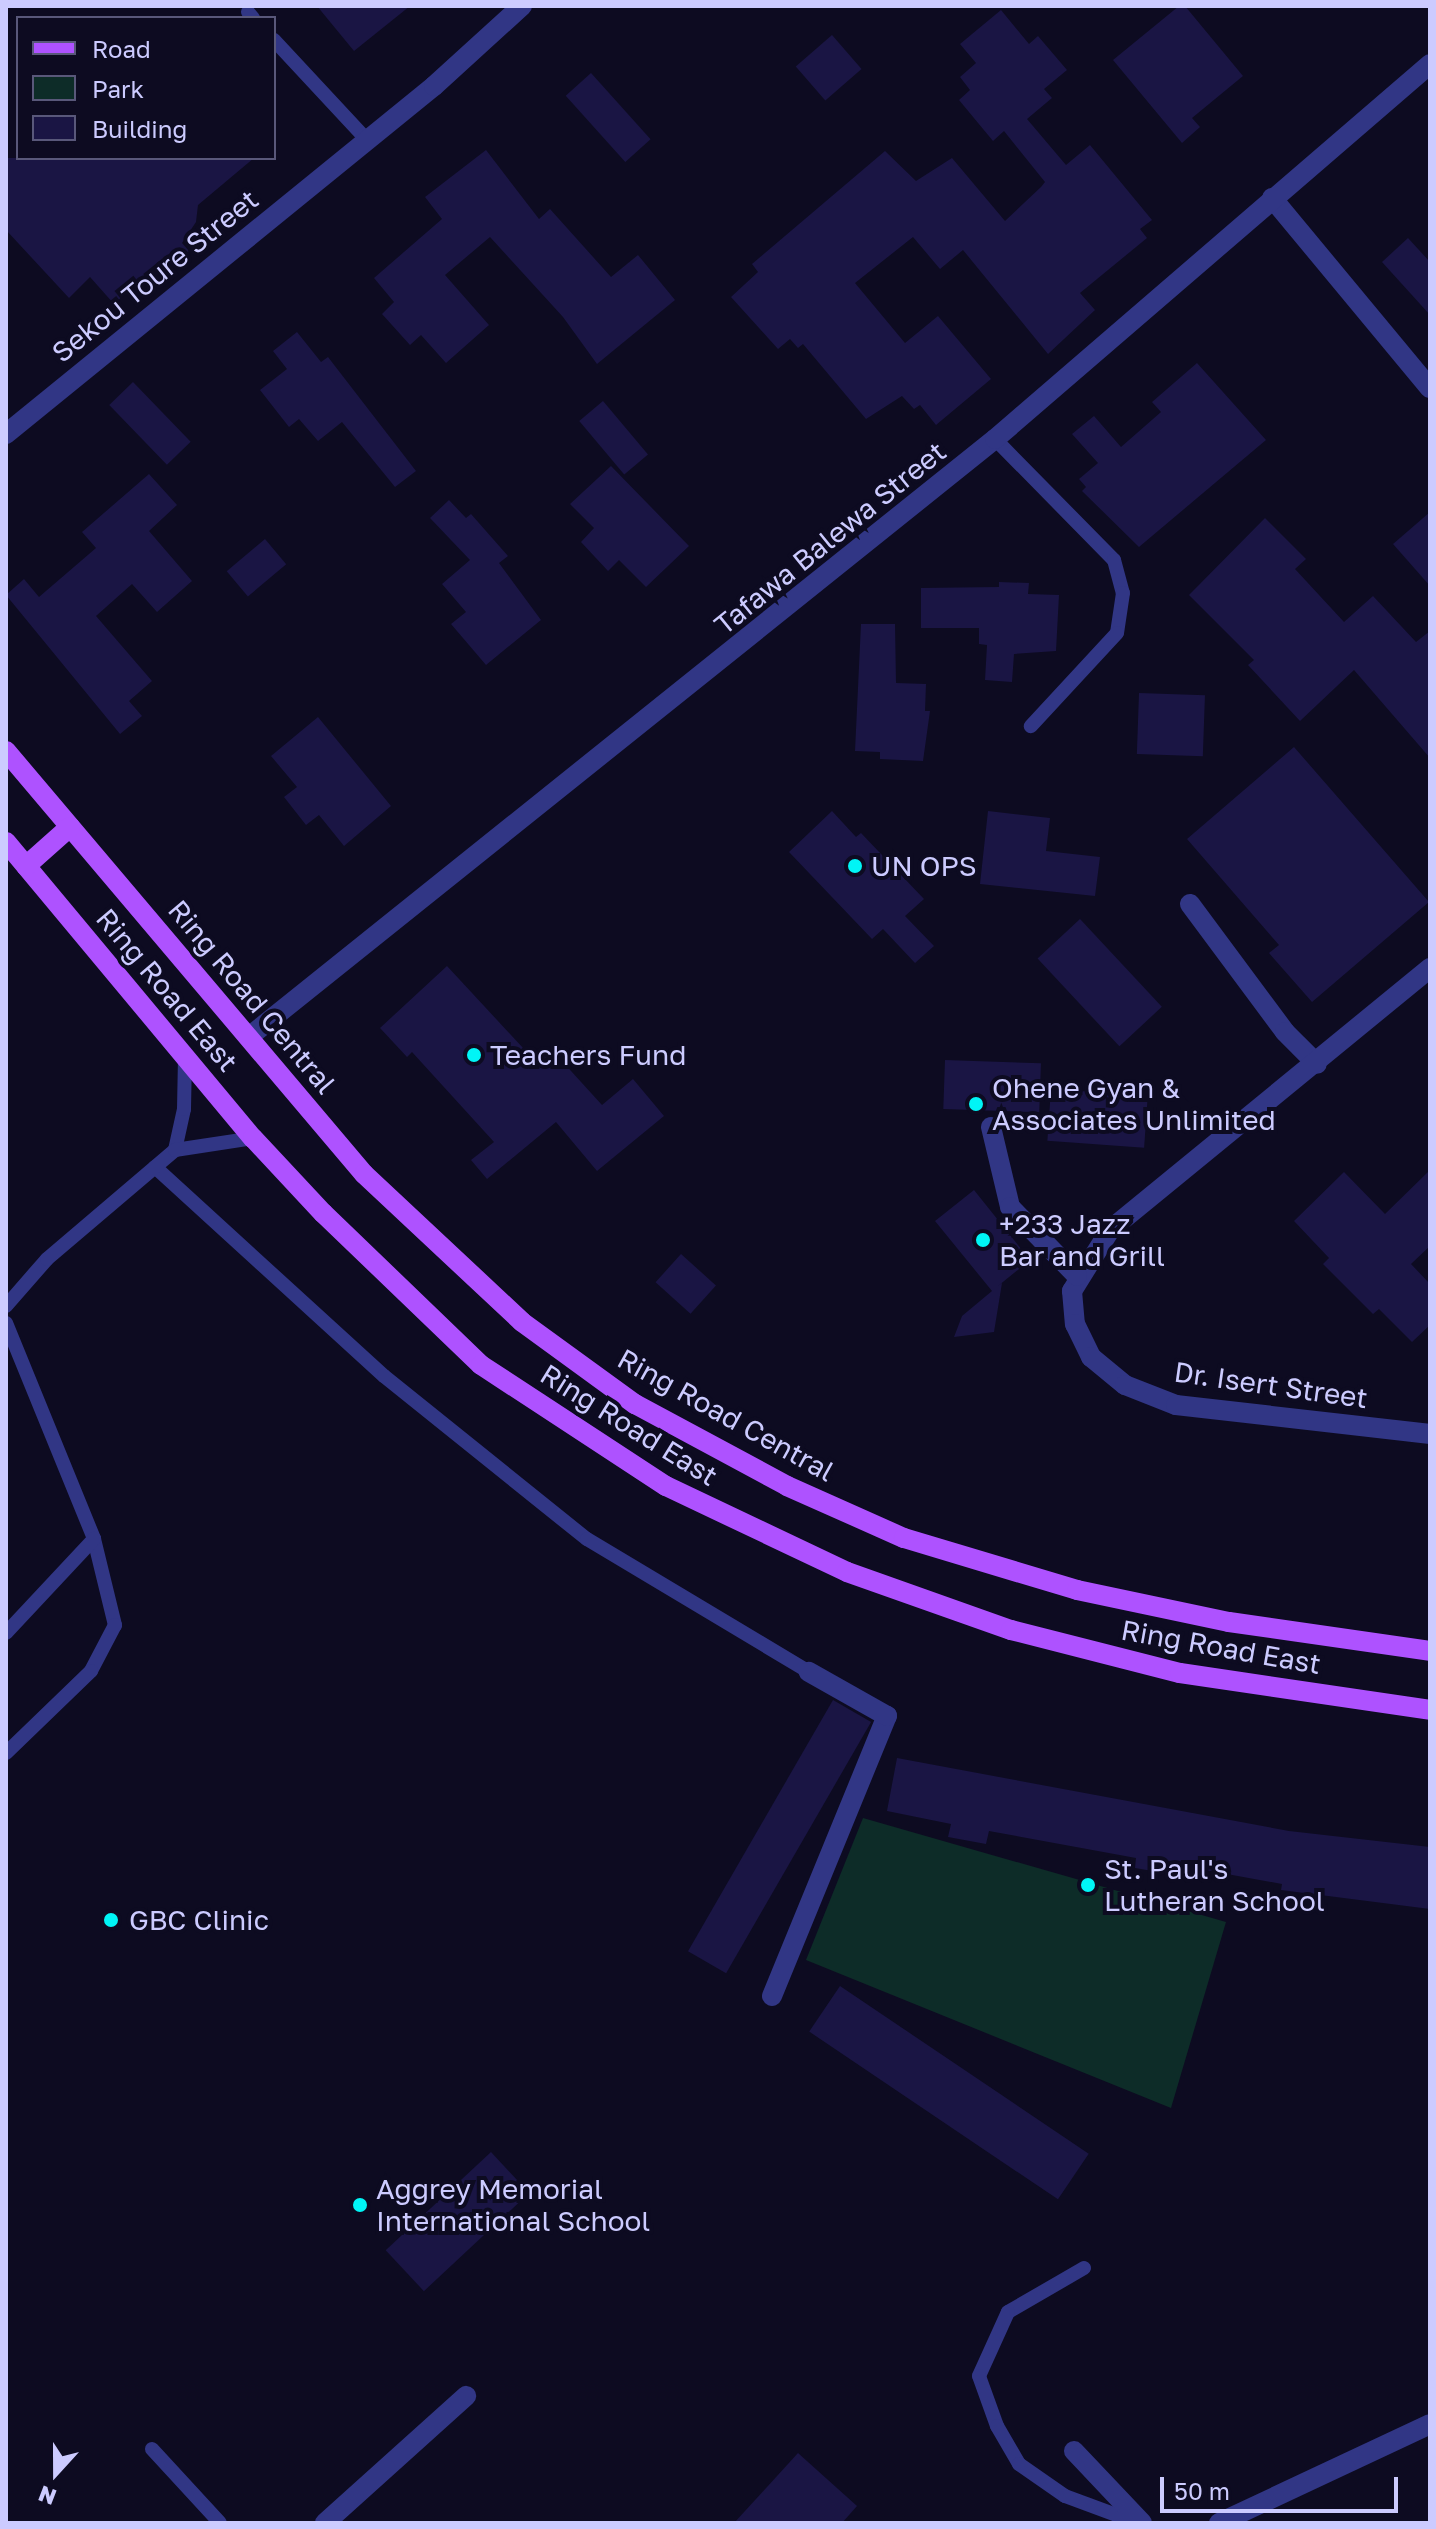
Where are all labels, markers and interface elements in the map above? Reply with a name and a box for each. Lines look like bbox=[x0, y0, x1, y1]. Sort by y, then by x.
legend bbox=[16, 16, 276, 160]
text: Road bbox=[92, 34, 151, 63]
text: Park bbox=[92, 74, 144, 103]
text: Building bbox=[92, 114, 187, 143]
street label: Sekou Toure Street bbox=[45, 183, 265, 369]
street label: Tafawa Balewa Street bbox=[708, 434, 952, 642]
place label: UN OPS bbox=[871, 849, 977, 883]
marker: UN OPS bbox=[846, 857, 864, 875]
street label: Ring Road Central bbox=[161, 893, 343, 1101]
street label: Ring Road East bbox=[89, 902, 245, 1078]
place label: Teachers Fund bbox=[490, 1038, 686, 1072]
marker: Teachers Fund bbox=[465, 1046, 483, 1064]
place label: Ohene Gyan & Associates Unlimited bbox=[992, 1071, 1276, 1137]
marker: Ohene Gyan & Associates Unlimited bbox=[967, 1095, 985, 1113]
place label: +233 Jazz Bar and Grill bbox=[999, 1207, 1165, 1273]
marker: +233 Jazz Bar and Grill bbox=[974, 1231, 992, 1249]
street label: Ring Road Central bbox=[612, 1342, 840, 1488]
street label: Dr. Isert Street bbox=[1172, 1355, 1370, 1415]
street label: Ring Road East bbox=[534, 1357, 724, 1493]
street label: Ring Road East bbox=[1118, 1613, 1324, 1681]
place label: St. Paul's Lutheran School bbox=[1104, 1852, 1325, 1918]
marker: St. Paul's Lutheran School bbox=[1079, 1876, 1097, 1894]
place label: GBC Clinic bbox=[129, 1903, 269, 1937]
marker: GBC Clinic bbox=[100, 1909, 122, 1931]
place label: Aggrey Memorial International School bbox=[376, 2172, 650, 2238]
marker: Aggrey Memorial International School bbox=[351, 2196, 369, 2214]
north arrow bbox=[16, 2433, 96, 2513]
scale bar bbox=[1164, 2461, 1402, 2511]
text: 50 m bbox=[1174, 2476, 1230, 2505]
text: N bbox=[35, 2480, 60, 2511]

